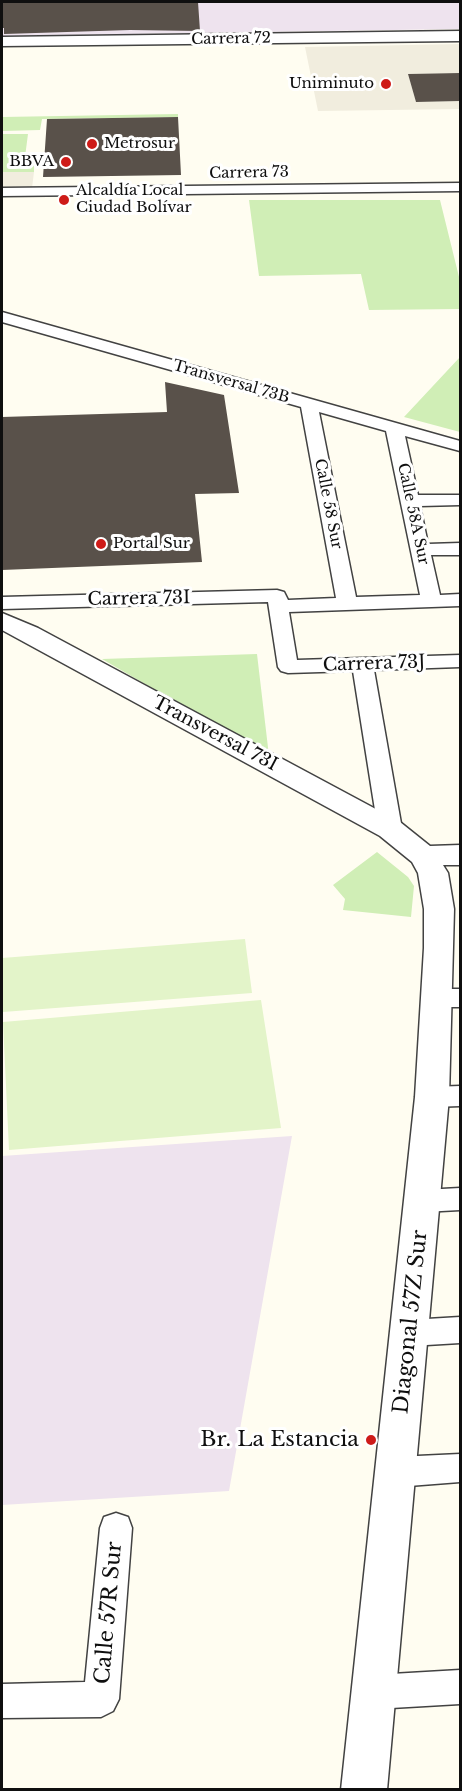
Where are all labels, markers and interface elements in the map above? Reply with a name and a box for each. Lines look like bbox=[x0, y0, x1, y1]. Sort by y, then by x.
street label: Carrera 72 bbox=[191, 29, 271, 49]
place label: Uniminuto bbox=[289, 75, 374, 93]
marker: Uniminuto bbox=[379, 77, 393, 91]
place label: Metrosur bbox=[104, 135, 175, 153]
marker: Metrosur bbox=[85, 137, 99, 151]
place label: BBVA bbox=[9, 153, 54, 171]
marker: BBVA bbox=[59, 155, 73, 169]
street label: Carrera 73 bbox=[209, 163, 289, 183]
place label: Alcaldía Local Ciudad Bolívar bbox=[76, 182, 192, 217]
marker: Alcaldía Local Ciudad Bolívar bbox=[57, 193, 71, 207]
street label: Transversal 73B bbox=[171, 357, 291, 407]
street label: Calle 58 Sur bbox=[310, 457, 346, 551]
street label: Calle 58A Sur bbox=[393, 462, 433, 566]
place label: Portal Sur bbox=[113, 535, 190, 553]
marker: Portal Sur bbox=[94, 537, 108, 551]
street label: Carrera 73I bbox=[87, 587, 191, 611]
street label: Carrera 73J bbox=[322, 651, 426, 677]
street label: Transversal 73I bbox=[149, 692, 281, 776]
street label: Diagonal 57Z Sur bbox=[389, 1229, 433, 1415]
place label: Br. La Estancia bbox=[200, 1427, 359, 1453]
marker: Br. La Estancia bbox=[364, 1433, 378, 1447]
street label: Calle 57R Sur bbox=[90, 1541, 128, 1685]

